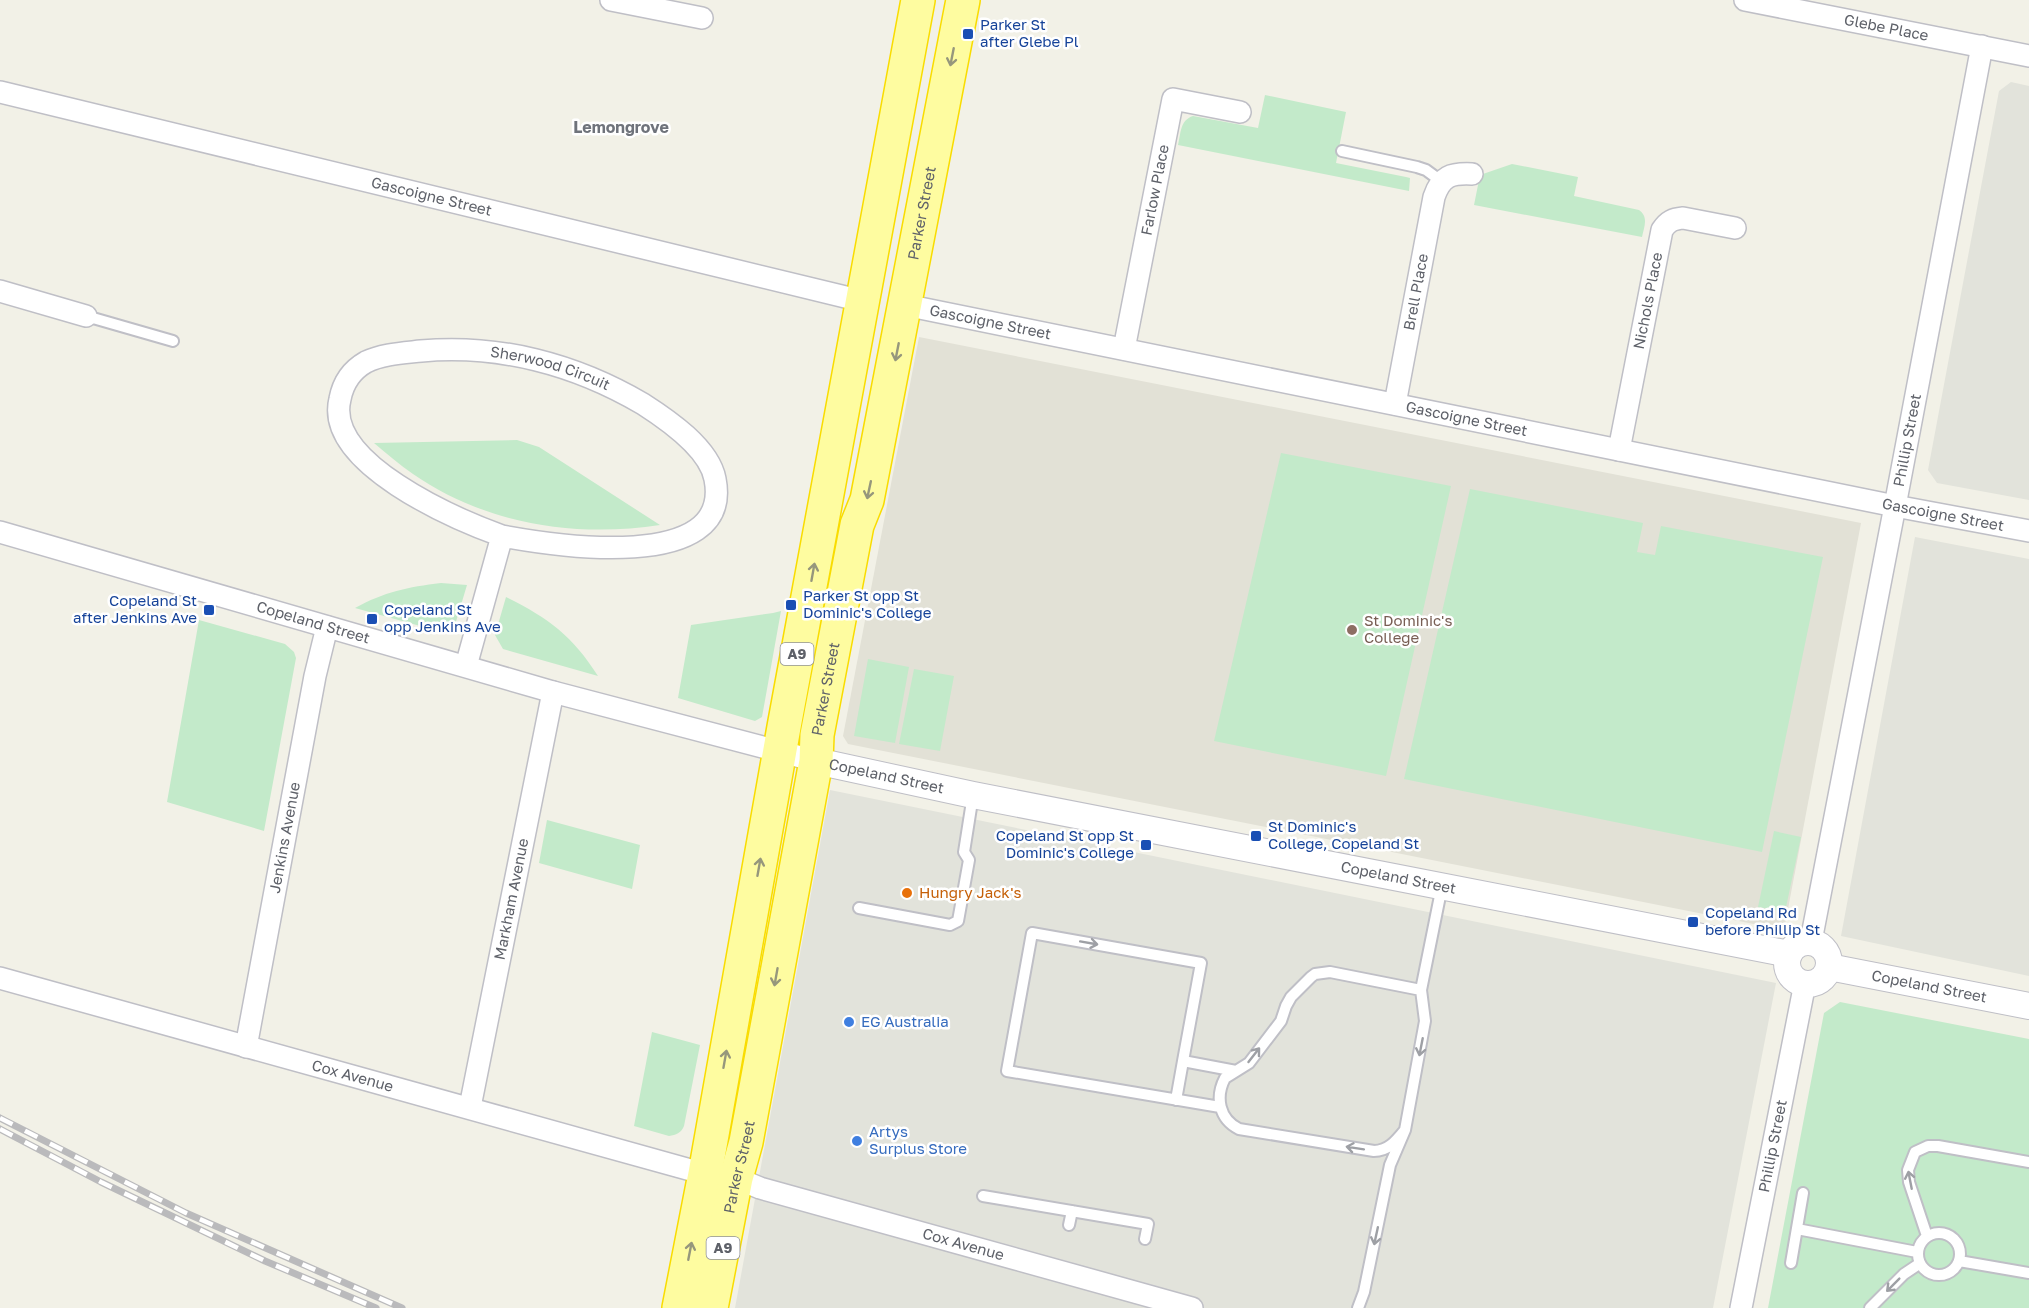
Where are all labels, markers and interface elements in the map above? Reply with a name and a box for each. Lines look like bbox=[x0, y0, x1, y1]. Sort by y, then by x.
street label: Glebe Place bbox=[1843, 10, 1931, 44]
place label: Parker St after Glebe Pl bbox=[980, 15, 1079, 50]
marker: Parker St after Glebe Pl bbox=[961, 27, 975, 41]
one-way arrow bbox=[946, 47, 957, 67]
district label: Lemongrove bbox=[573, 117, 669, 137]
street label: Farlow Place bbox=[1136, 142, 1172, 237]
street label: Parker Street bbox=[903, 165, 939, 261]
street label: Gascoigne Street bbox=[370, 172, 494, 219]
street label: Nichols Place bbox=[1629, 250, 1666, 351]
street label: Brell Place bbox=[1399, 252, 1431, 332]
street label: Gascoigne Street bbox=[928, 300, 1053, 342]
street label: Sherwood Circuit bbox=[489, 342, 613, 393]
one-way arrow bbox=[891, 342, 902, 362]
street label: Phillip Street bbox=[1889, 392, 1924, 488]
street label: Gascoigne Street bbox=[1404, 397, 1529, 439]
one-way arrow bbox=[863, 480, 874, 500]
street label: Gascoigne Street bbox=[1881, 494, 2006, 534]
one-way arrow bbox=[807, 562, 818, 582]
place label: Parker St opp St Dominic's College bbox=[803, 586, 932, 621]
place label: Copeland St after Jenkins Ave bbox=[73, 591, 197, 626]
street label: Copeland Street bbox=[255, 597, 372, 647]
marker: Parker St opp St Dominic's College bbox=[784, 598, 798, 612]
place label: Copeland St opp Jenkins Ave bbox=[384, 600, 501, 635]
marker: Copeland St after Jenkins Ave bbox=[202, 603, 216, 617]
place label: St Dominic's College bbox=[1364, 611, 1452, 646]
marker: Copeland St opp Jenkins Ave bbox=[365, 612, 379, 626]
marker: St Dominic's College bbox=[1345, 623, 1359, 637]
street label: Parker Street bbox=[807, 640, 843, 737]
road number: A9 bbox=[780, 643, 814, 665]
street label: Copeland Street bbox=[827, 754, 946, 796]
street label: Jenkins Avenue bbox=[265, 780, 303, 894]
place label: St Dominic's College, Copeland St bbox=[1268, 817, 1419, 852]
place label: Copeland St opp St Dominic's College bbox=[996, 826, 1134, 861]
marker: St Dominic's College, Copeland St bbox=[1249, 829, 1263, 843]
street label: Markham Avenue bbox=[490, 836, 532, 961]
marker: Copeland St opp St Dominic's College bbox=[1139, 838, 1153, 852]
one-way arrow bbox=[754, 857, 765, 877]
street label: Copeland Street bbox=[1339, 857, 1458, 897]
place label: Hungry Jack's bbox=[919, 883, 1021, 901]
marker: Hungry Jack's bbox=[900, 886, 914, 900]
place label: Copeland Rd before Phillip St bbox=[1705, 903, 1820, 938]
marker: Copeland Rd before Phillip St bbox=[1686, 915, 1700, 929]
one-way arrow bbox=[1079, 938, 1099, 949]
street label: Copeland Street bbox=[1870, 965, 1989, 1006]
one-way arrow bbox=[770, 966, 781, 986]
place label: EG Australia bbox=[861, 1012, 949, 1030]
marker: EG Australia bbox=[842, 1015, 856, 1029]
one-way arrow bbox=[1415, 1037, 1426, 1056]
one-way arrow bbox=[1248, 1047, 1261, 1063]
one-way arrow bbox=[720, 1049, 731, 1069]
street label: Cox Avenue bbox=[310, 1055, 396, 1095]
street label: Phillip Street bbox=[1754, 1098, 1790, 1194]
street label: Parker Street bbox=[719, 1119, 758, 1215]
place label: Artys Surplus Store bbox=[869, 1122, 967, 1157]
marker: Artys Surplus Store bbox=[850, 1134, 864, 1148]
one-way arrow bbox=[1346, 1143, 1365, 1154]
one-way arrow bbox=[1904, 1171, 1915, 1190]
street label: Cox Avenue bbox=[921, 1224, 1007, 1263]
one-way arrow bbox=[1369, 1226, 1381, 1245]
road number: A9 bbox=[706, 1237, 740, 1259]
one-way arrow bbox=[685, 1241, 696, 1261]
one-way arrow bbox=[1886, 1277, 1901, 1292]

